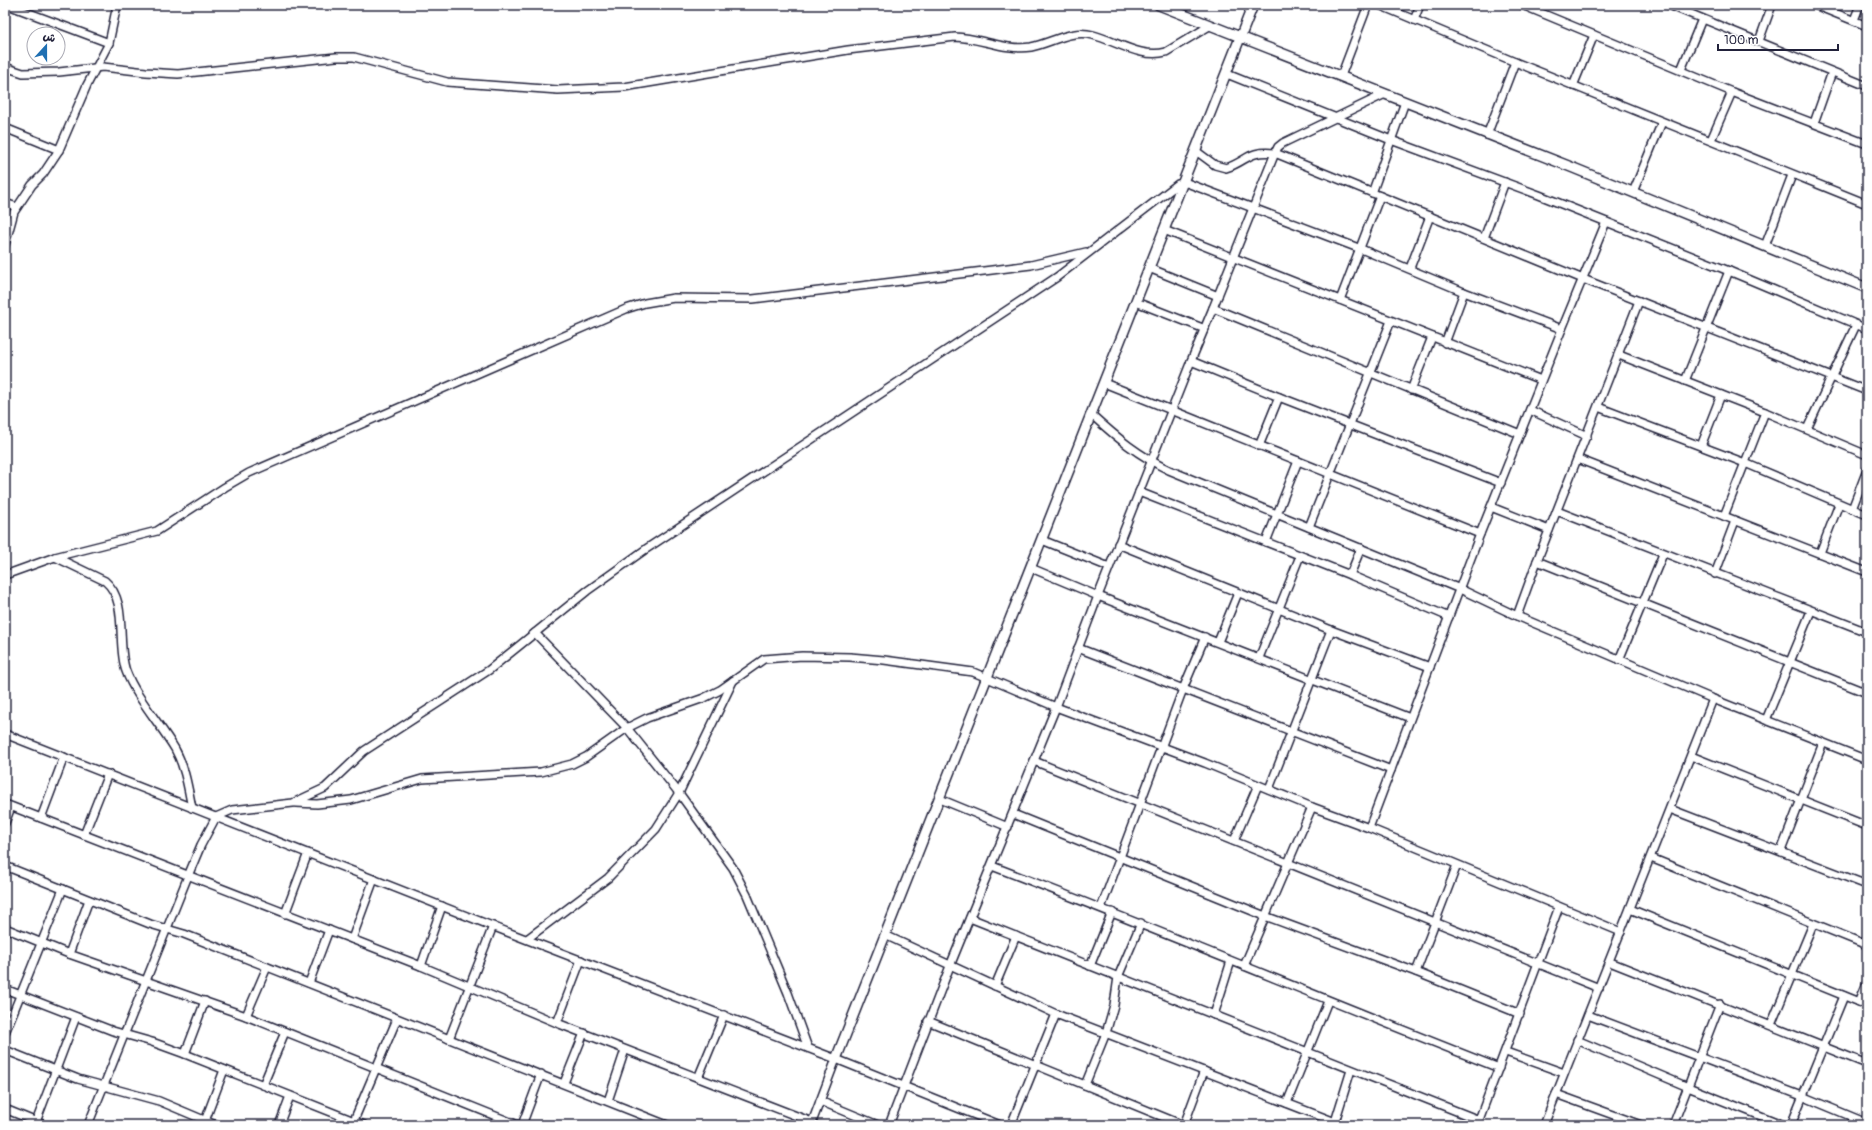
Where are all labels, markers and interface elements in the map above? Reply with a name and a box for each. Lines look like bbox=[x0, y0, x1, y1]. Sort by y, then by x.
north arrow bbox=[26, 26, 66, 66]
scale bar bbox=[1718, 26, 1838, 52]
text: ش bbox=[41, 29, 57, 45]
text: 100 m bbox=[1724, 33, 1759, 48]

